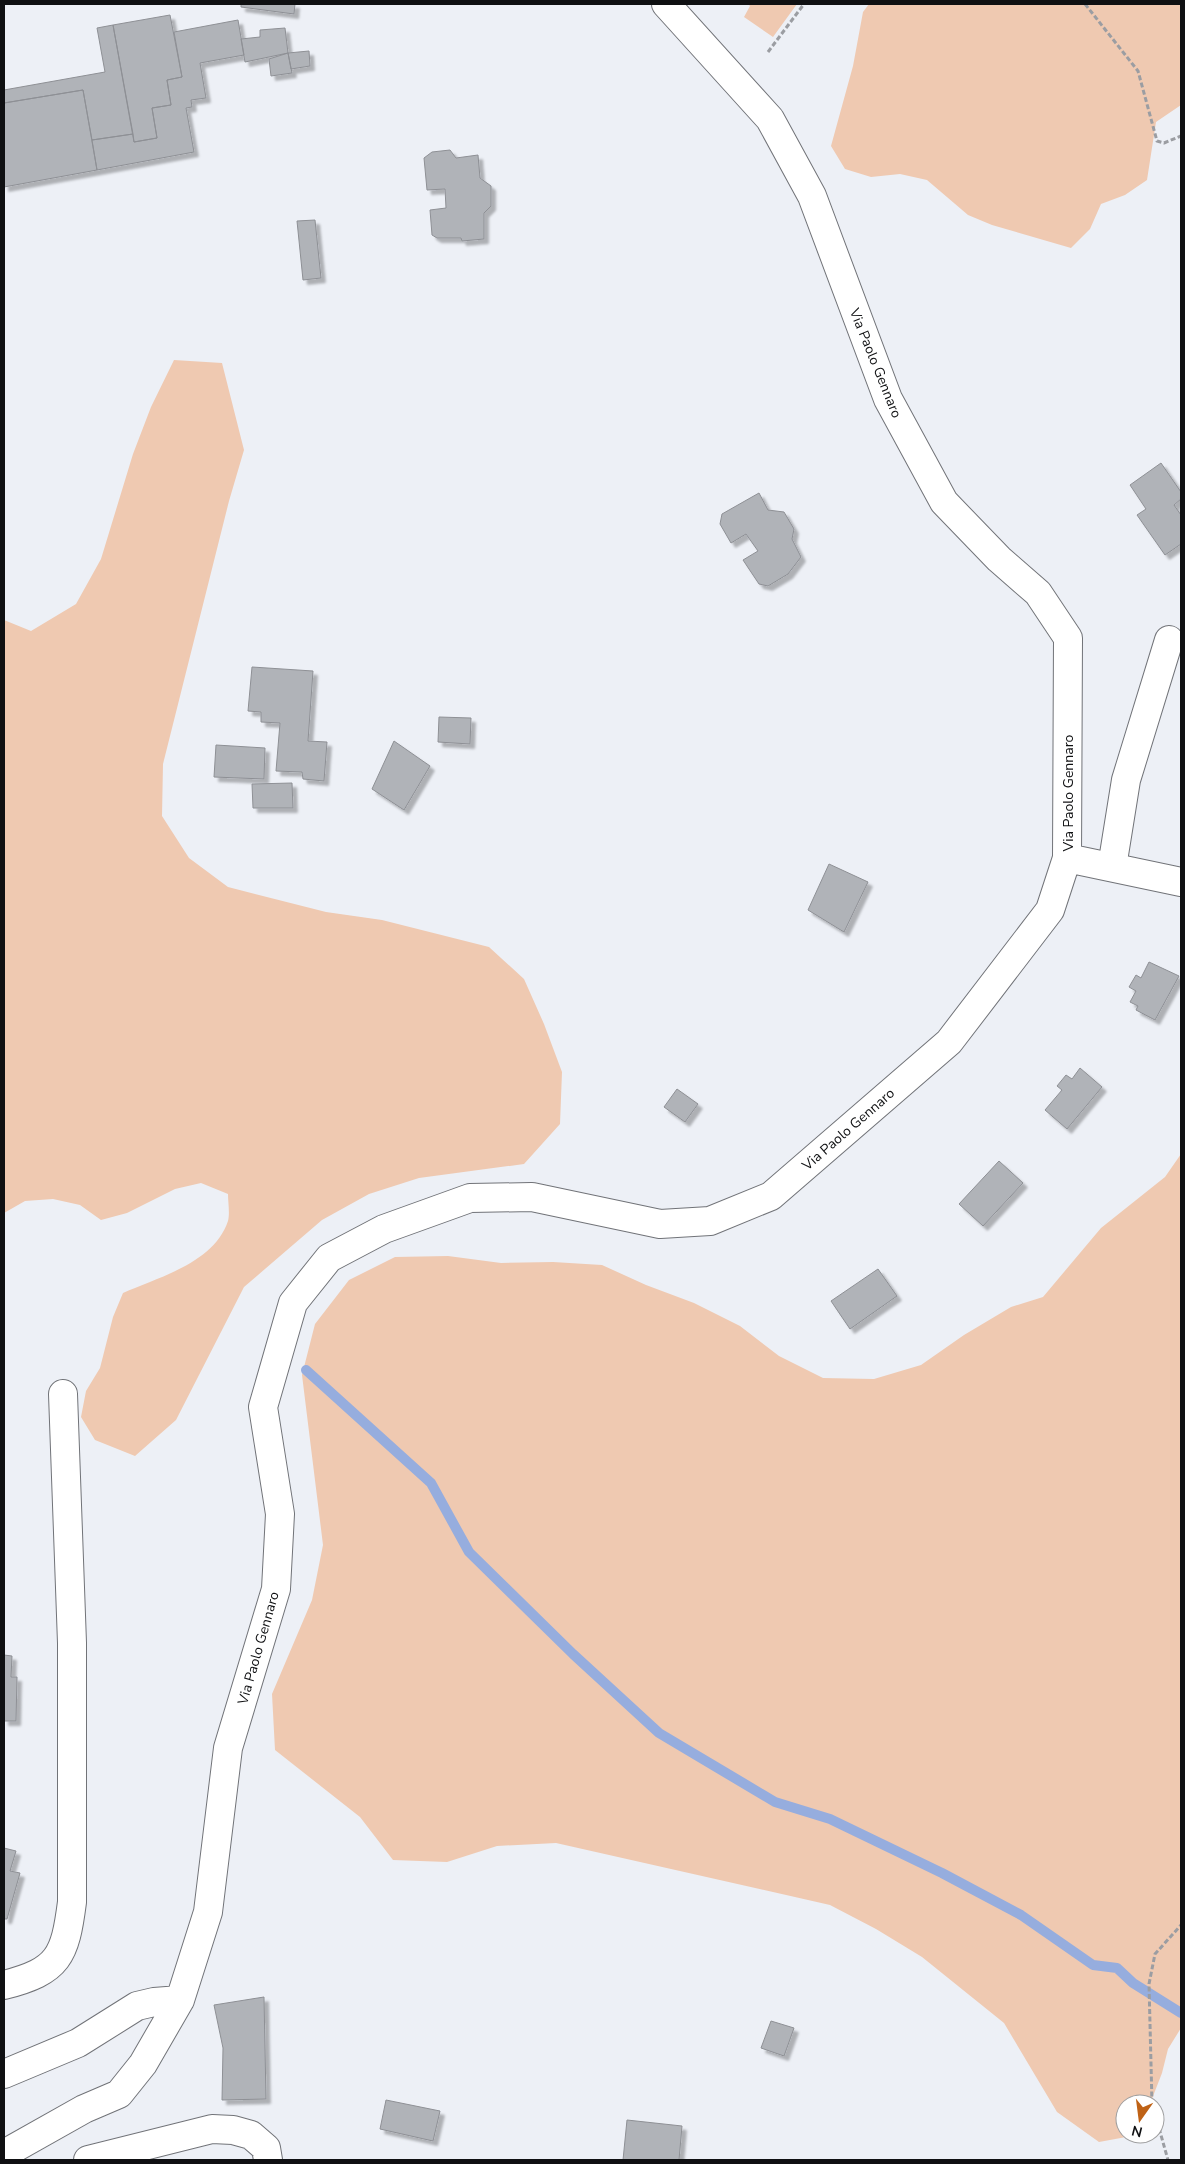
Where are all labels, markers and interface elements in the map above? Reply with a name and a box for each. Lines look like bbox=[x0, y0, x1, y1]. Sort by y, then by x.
street label: Via Paolo Gennaro bbox=[844, 305, 906, 421]
street label: Via Paolo Gennaro bbox=[1059, 734, 1078, 852]
street label: Via Paolo Gennaro bbox=[797, 1084, 899, 1176]
street label: Via Paolo Gennaro bbox=[233, 1589, 284, 1708]
north arrow bbox=[1115, 2094, 1165, 2144]
text: N bbox=[1130, 2121, 1144, 2142]

